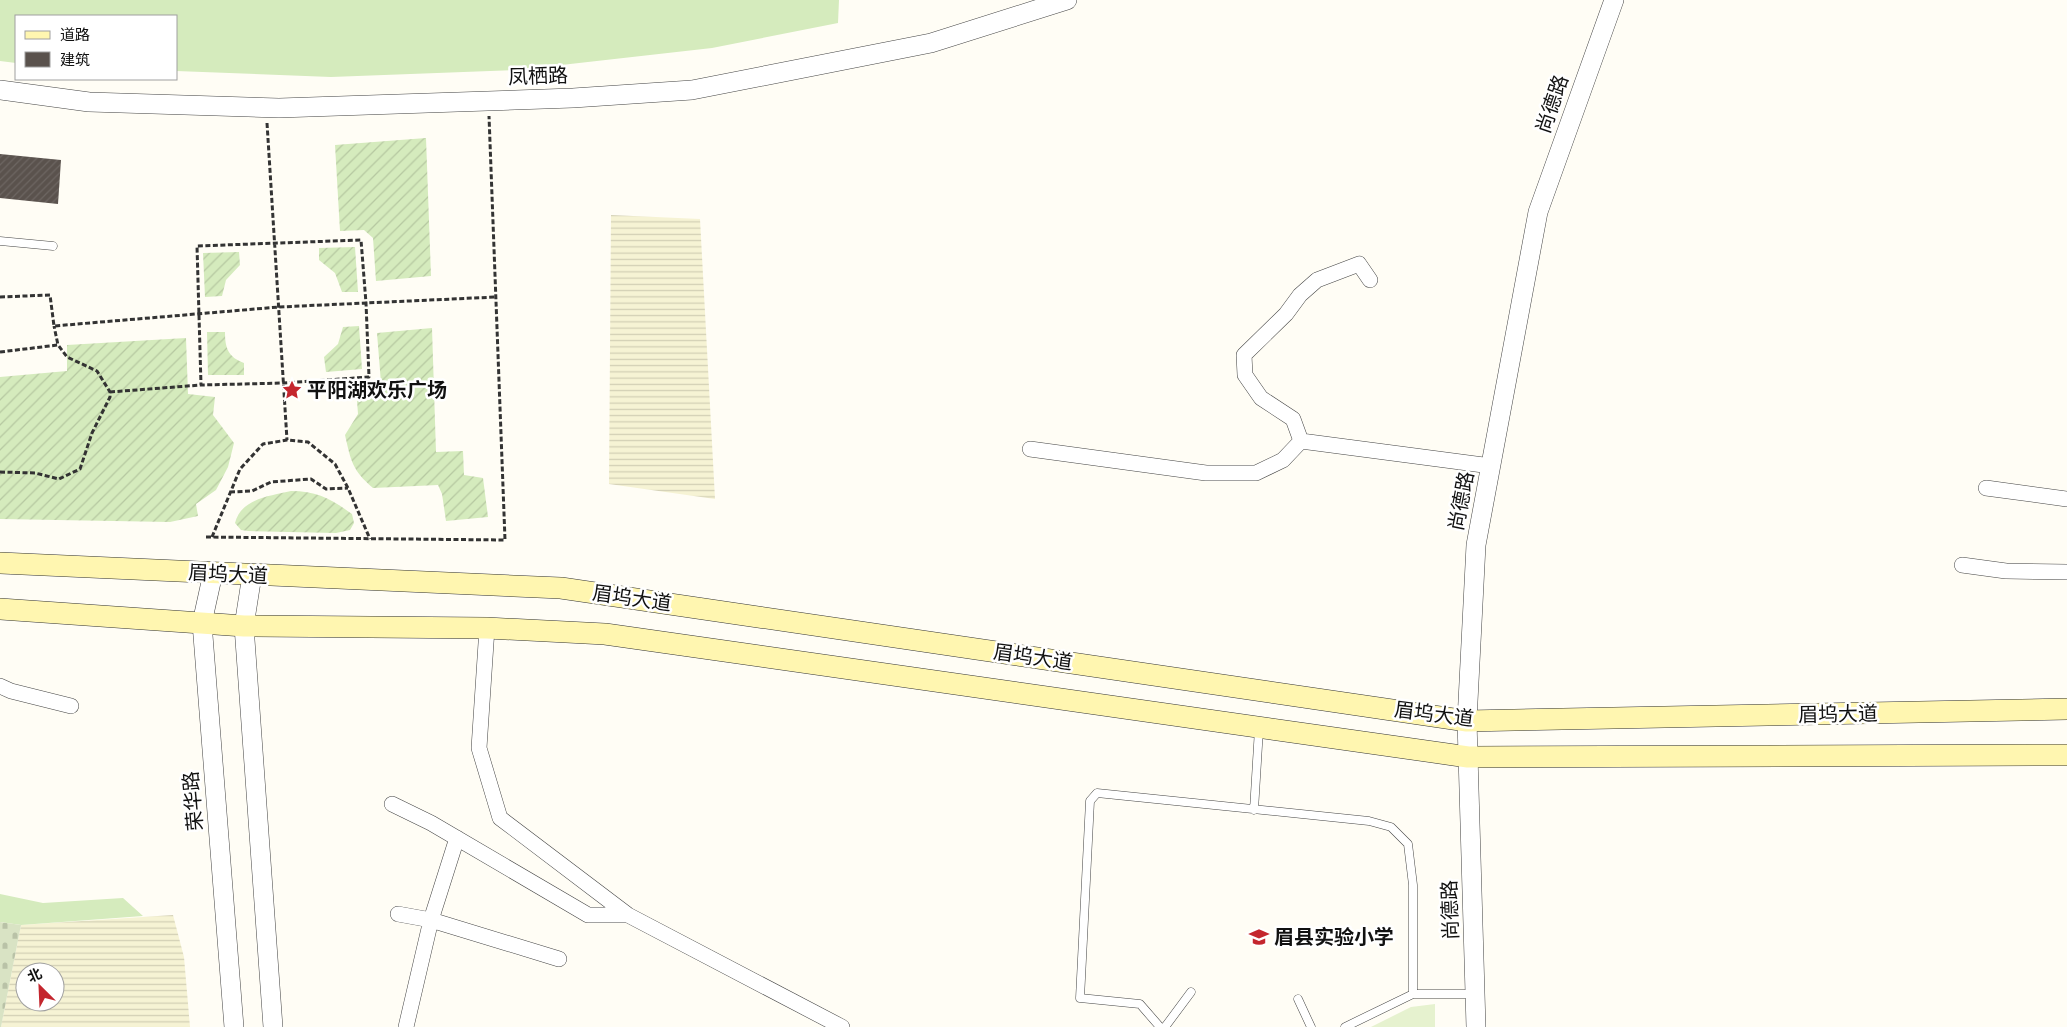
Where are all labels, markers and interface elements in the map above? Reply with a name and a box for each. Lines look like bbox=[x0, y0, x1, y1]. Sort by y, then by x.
legend bbox=[15, 15, 178, 80]
text: 道路 bbox=[60, 24, 90, 47]
text: 建筑 bbox=[60, 49, 90, 72]
street label: 凤栖路 bbox=[508, 61, 569, 93]
street label: 尚德路 bbox=[1529, 71, 1577, 138]
place label: 平阳湖欢乐广场 bbox=[307, 376, 447, 406]
place icon: 平阳湖欢乐广场 bbox=[281, 379, 303, 401]
street label: 尚德路 bbox=[1442, 469, 1482, 534]
street label: 眉坞大道 bbox=[187, 558, 269, 592]
street label: 眉坞大道 bbox=[590, 579, 674, 619]
street label: 眉坞大道 bbox=[991, 638, 1075, 678]
street label: 眉坞大道 bbox=[1392, 695, 1475, 735]
street label: 眉坞大道 bbox=[1798, 699, 1878, 731]
street label: 荣华路 bbox=[176, 770, 212, 832]
street label: 尚德路 bbox=[1435, 879, 1467, 940]
place label: 眉县实验小学 bbox=[1274, 923, 1394, 953]
school or university icon: 眉县实验小学 bbox=[1248, 926, 1270, 948]
north arrow bbox=[15, 962, 65, 1012]
text: 北 bbox=[24, 963, 46, 988]

